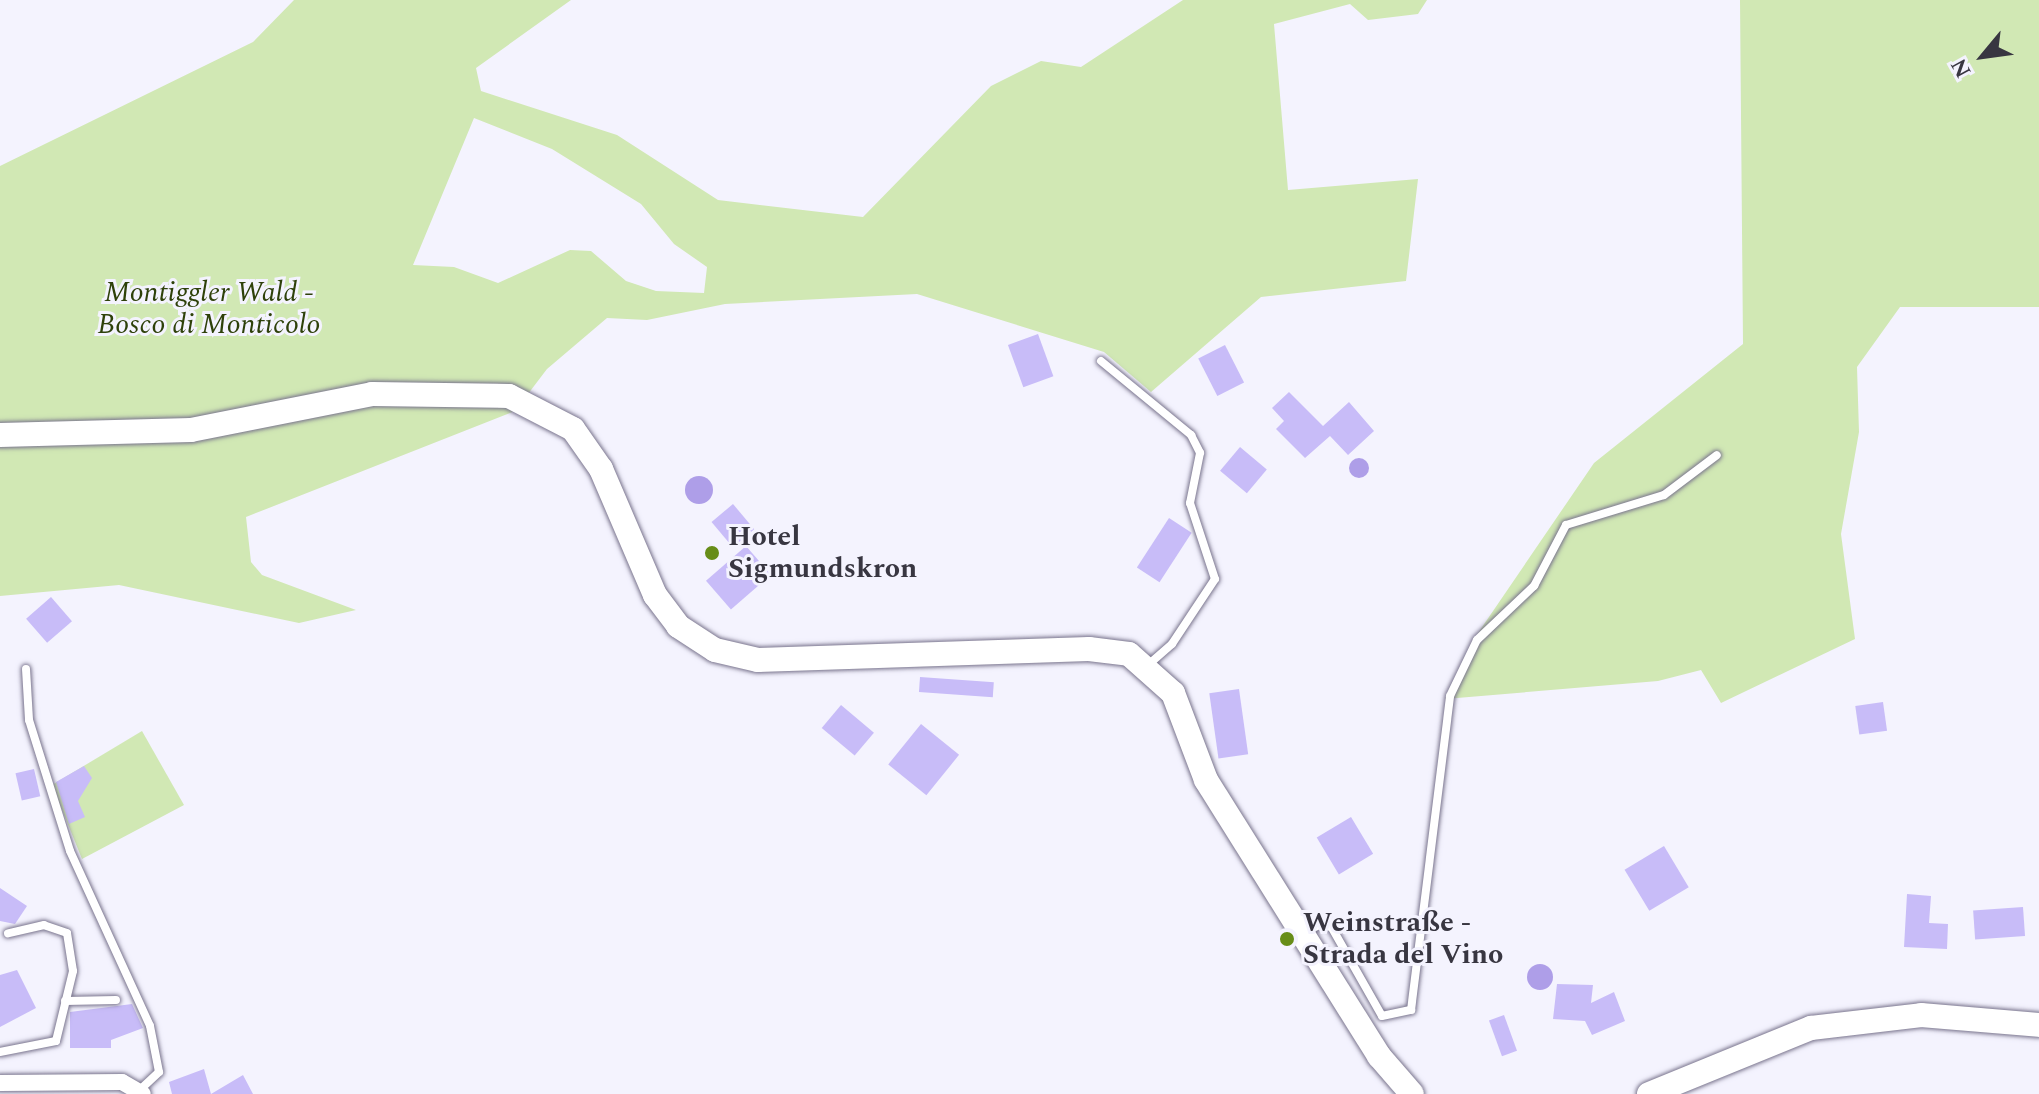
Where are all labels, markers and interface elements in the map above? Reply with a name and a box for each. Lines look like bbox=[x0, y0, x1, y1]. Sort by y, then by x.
north arrow bbox=[1943, 16, 2023, 96]
text: N bbox=[1943, 52, 1980, 84]
park label: Montiggler Wald - Bosco di Monticolo bbox=[98, 276, 320, 342]
place label: Hotel Sigmundskron bbox=[728, 520, 917, 586]
marker: Hotel Sigmundskron bbox=[703, 544, 721, 562]
place label: Weinstraße - Strada del Vino bbox=[1303, 906, 1503, 972]
marker: Weinstraße - Strada del Vino bbox=[1278, 930, 1296, 948]

